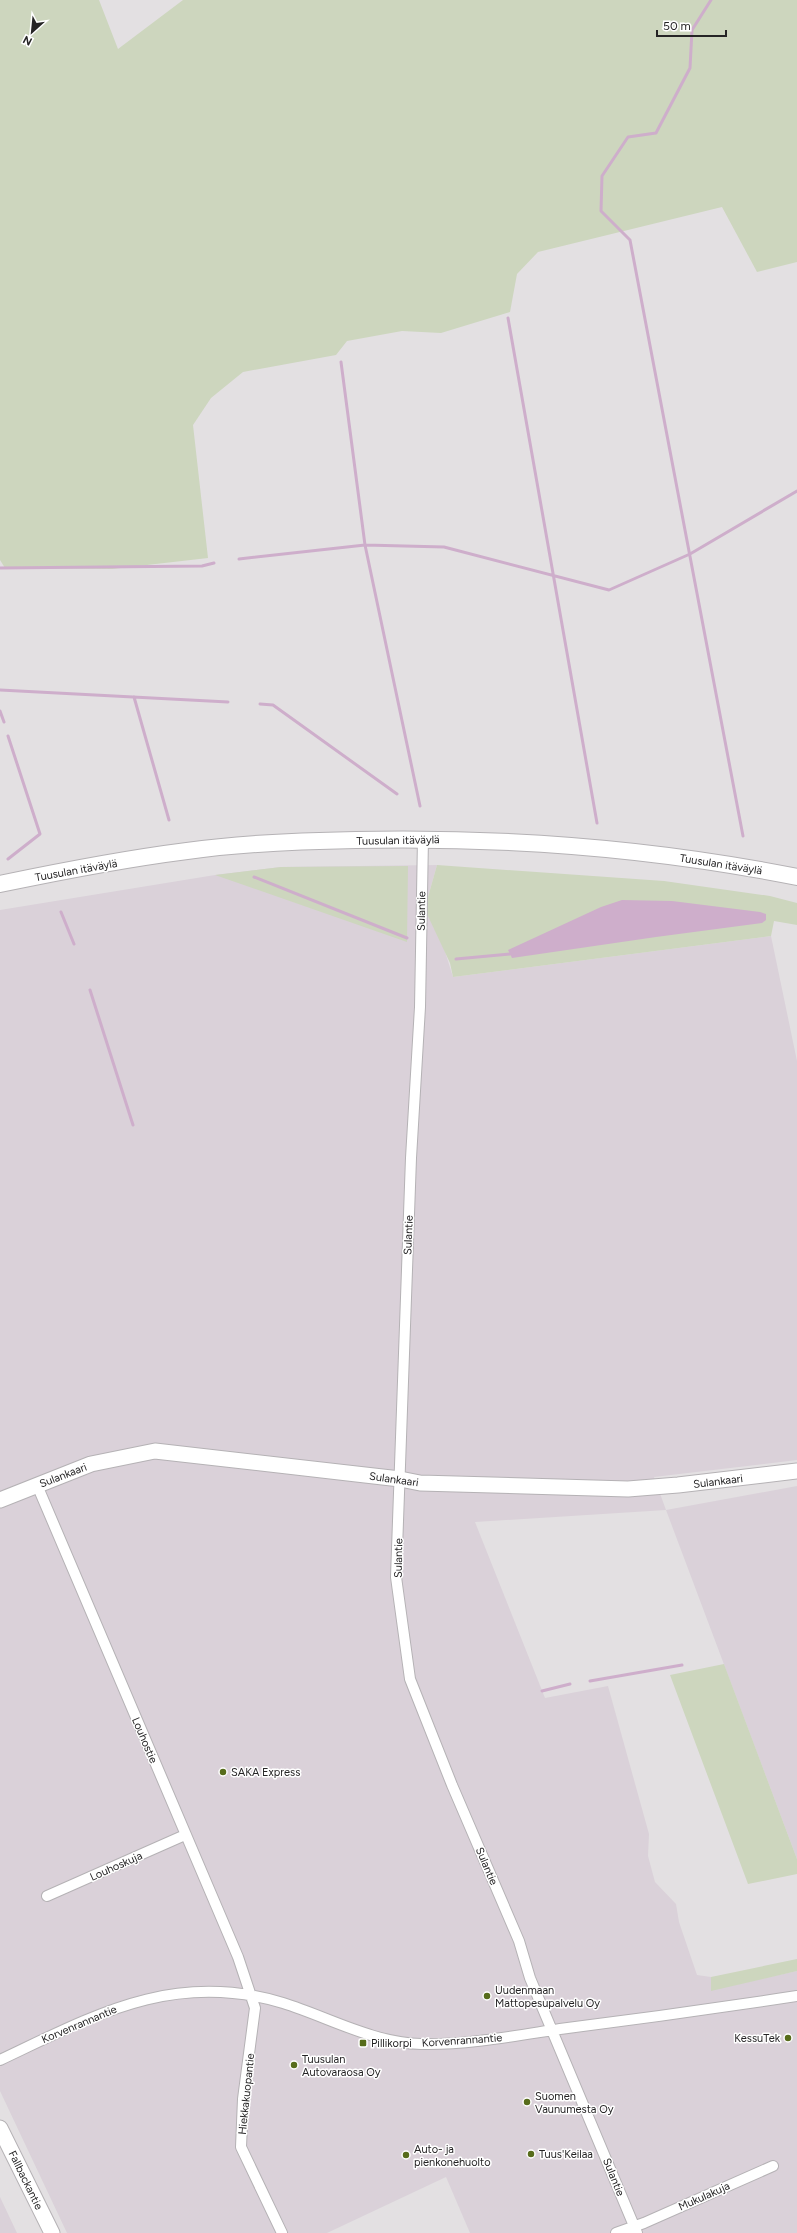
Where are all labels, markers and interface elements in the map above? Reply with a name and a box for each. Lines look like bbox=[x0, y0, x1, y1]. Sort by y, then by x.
north arrow bbox=[12, 12, 52, 52]
scale bar bbox=[657, 12, 726, 38]
text: 50 m bbox=[663, 19, 691, 33]
text: N bbox=[21, 33, 34, 48]
street label: Tuusulan itäväylä bbox=[356, 833, 440, 848]
street label: Tuusulan itäväylä bbox=[679, 852, 763, 877]
street label: Tuusulan itäväylä bbox=[34, 857, 118, 884]
street label: Sulantie bbox=[415, 891, 428, 931]
street label: Sulantie bbox=[401, 1215, 416, 1255]
street label: Sulankaari bbox=[38, 1460, 89, 1490]
street label: Sulankaari bbox=[368, 1470, 419, 1489]
street label: Sulankaari bbox=[693, 1472, 744, 1491]
street label: Sulantie bbox=[392, 1538, 405, 1578]
street label: Louhostie bbox=[129, 1715, 160, 1765]
place label: SAKA Express bbox=[231, 1766, 300, 1779]
marker: SAKA Express bbox=[218, 1767, 228, 1777]
street label: Sulantie bbox=[473, 1845, 500, 1887]
street label: Louhoskuja bbox=[88, 1849, 144, 1884]
place label: Uudenmaan Mattopesupalvelu Oy bbox=[495, 1984, 600, 2010]
marker: Uudenmaan Mattopesupalvelu Oy bbox=[482, 1991, 492, 2001]
street label: Korvenrannantie bbox=[40, 2003, 119, 2046]
street label: Korvenrannantie bbox=[421, 2031, 503, 2050]
place label: KessuTek bbox=[734, 2032, 781, 2045]
marker: KessuTek bbox=[783, 2033, 793, 2043]
place label: Pillikorpi bbox=[371, 2037, 412, 2050]
marker: Pillikorpi bbox=[358, 2038, 368, 2048]
street label: Hiekkakuopantie bbox=[236, 2053, 257, 2135]
place label: Tuusulan Autovaraosa Oy bbox=[302, 2053, 381, 2079]
marker: Tuusulan Autovaraosa Oy bbox=[289, 2060, 299, 2070]
place label: Suomen Vaunumesta Oy bbox=[535, 2090, 614, 2116]
marker: Suomen Vaunumesta Oy bbox=[522, 2097, 532, 2107]
place label: Auto- ja pienkonehuolto bbox=[414, 2143, 491, 2169]
place label: Tuus'Keilaa bbox=[539, 2148, 593, 2161]
street label: Fallbackantie bbox=[6, 2149, 45, 2212]
marker: Tuus'Keilaa bbox=[526, 2149, 536, 2159]
marker: Auto- ja pienkonehuolto bbox=[401, 2150, 411, 2160]
street label: Sulantie bbox=[600, 2156, 627, 2198]
street label: Mukulakuja bbox=[676, 2179, 732, 2214]

